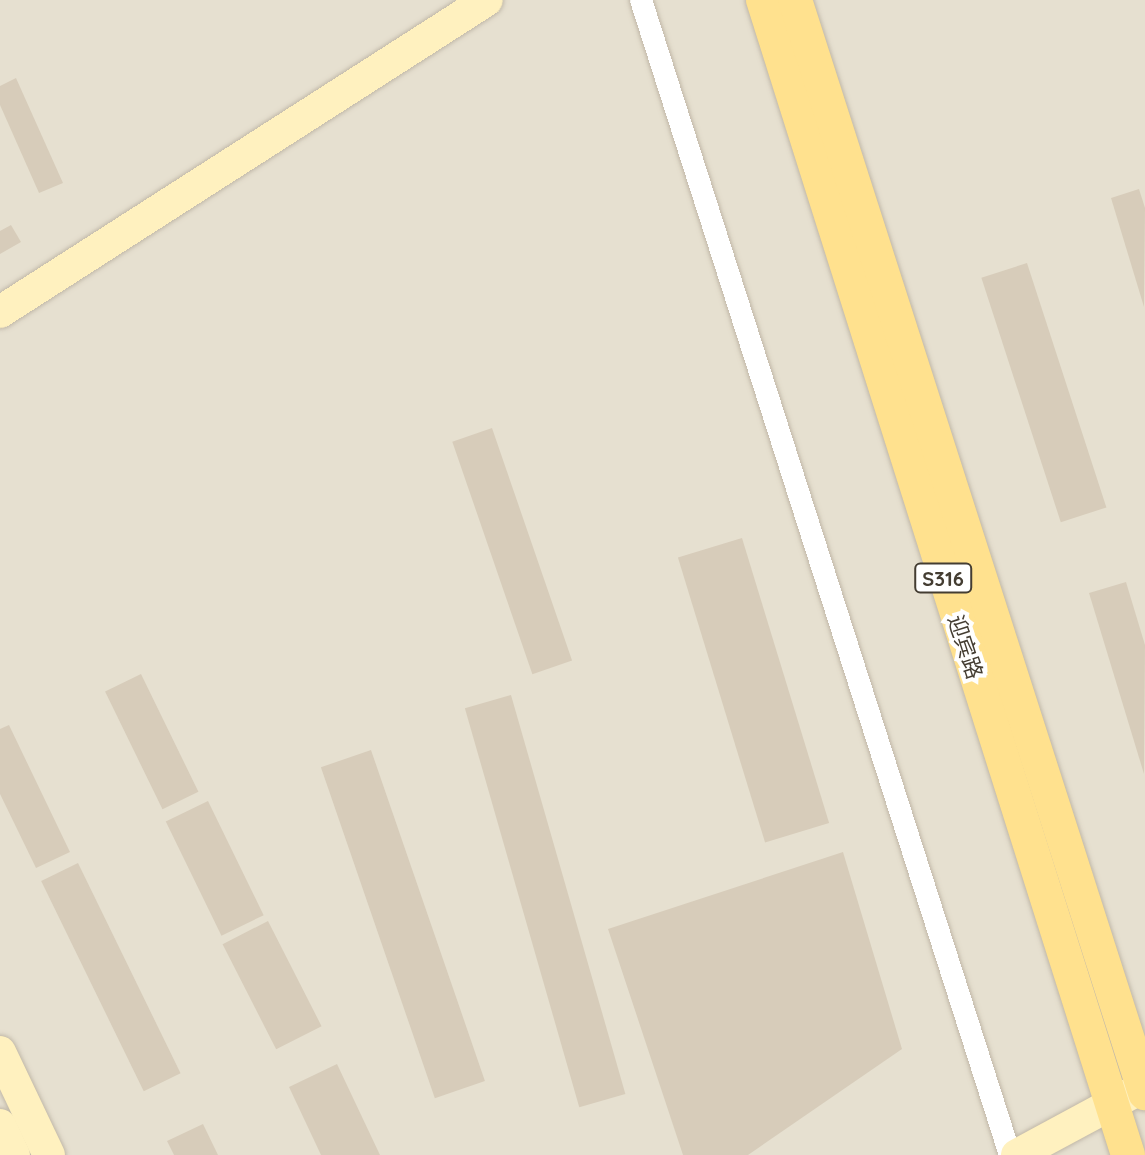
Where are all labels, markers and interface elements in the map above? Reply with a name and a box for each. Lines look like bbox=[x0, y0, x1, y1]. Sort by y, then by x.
road number: S316 bbox=[913, 562, 973, 594]
street label: 迎宾路 bbox=[942, 612, 988, 682]

